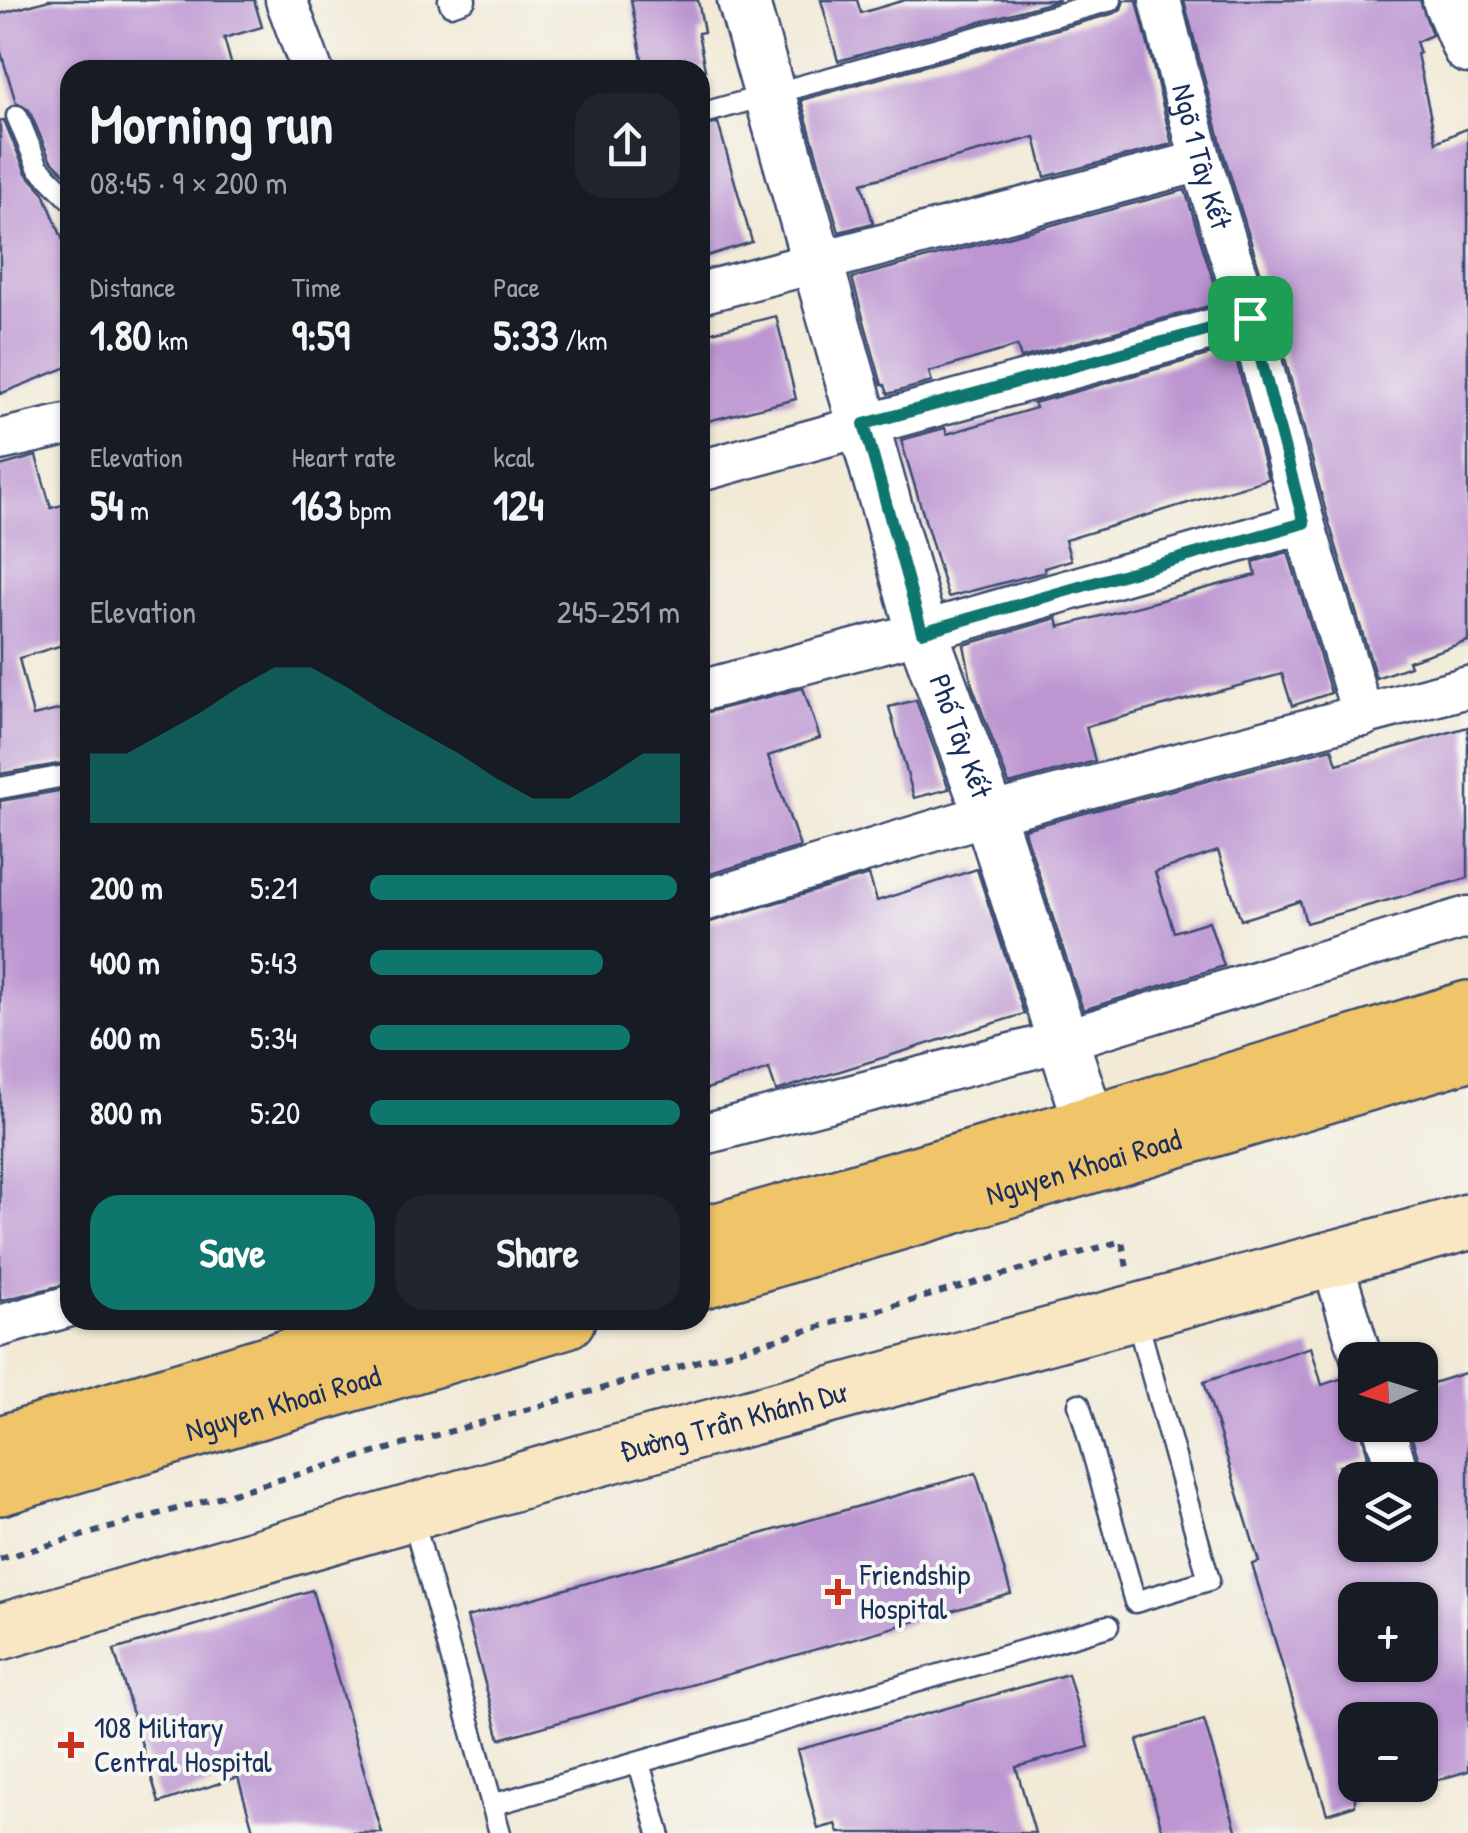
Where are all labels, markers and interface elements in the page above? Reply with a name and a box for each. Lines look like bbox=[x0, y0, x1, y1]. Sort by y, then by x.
street label: Ngõ 1 Tây Kết bbox=[1163, 79, 1242, 235]
text: Morning run bbox=[90, 86, 333, 160]
button: share bbox=[575, 93, 680, 198]
text: 08:45 · 9 × 200 m bbox=[90, 161, 287, 204]
text: Distance bbox=[90, 268, 176, 306]
text: Time bbox=[292, 268, 341, 306]
text: Pace bbox=[493, 268, 540, 306]
pin bbox=[1208, 276, 1293, 361]
icon: arrive bbox=[1223, 291, 1278, 346]
text: 1.80 bbox=[90, 306, 151, 363]
text: 9:59 bbox=[292, 306, 350, 363]
text: 5:33 bbox=[493, 306, 558, 363]
text: km bbox=[151, 321, 188, 359]
text: /km bbox=[558, 321, 607, 359]
text: Elevation bbox=[90, 438, 183, 476]
text: Heart rate bbox=[292, 438, 396, 476]
text: kcal bbox=[493, 438, 534, 476]
text: 54 bbox=[90, 476, 124, 533]
text: 163 bbox=[292, 476, 342, 533]
text: 124 bbox=[493, 476, 544, 533]
text: m bbox=[124, 491, 149, 529]
text: bpm bbox=[342, 491, 392, 529]
text: Elevation bbox=[90, 590, 196, 633]
text: 245–251 m bbox=[557, 590, 680, 633]
street label: Phố Tây Kết bbox=[920, 668, 1003, 804]
text: 200 m bbox=[90, 866, 163, 909]
text: 5:21 bbox=[250, 866, 298, 909]
text: 400 m bbox=[90, 941, 160, 984]
text: 5:43 bbox=[250, 941, 297, 984]
text: 600 m bbox=[90, 1016, 161, 1059]
text: 5:34 bbox=[250, 1016, 297, 1059]
text: 800 m bbox=[90, 1091, 162, 1134]
text: 5:20 bbox=[250, 1091, 300, 1134]
street label: Nguyen Khoai Road bbox=[981, 1118, 1186, 1214]
button: Save bbox=[90, 1195, 375, 1310]
button: Share bbox=[395, 1195, 680, 1310]
north arrow bbox=[1338, 1342, 1438, 1442]
map controls bbox=[1338, 1342, 1438, 1802]
street label: Nguyen Khoai Road bbox=[180, 1355, 385, 1450]
street label: Đường Trần Khánh Dư bbox=[615, 1370, 852, 1471]
button: layers bbox=[1338, 1462, 1438, 1562]
place label: Friendship Hospital bbox=[859, 1554, 971, 1628]
marker: Friendship Hospital bbox=[825, 1579, 851, 1605]
button: + bbox=[1338, 1582, 1438, 1682]
button: − bbox=[1338, 1702, 1438, 1802]
place label: 108 Military Central Hospital bbox=[94, 1707, 272, 1781]
marker: 108 Military Central Hospital bbox=[58, 1732, 84, 1758]

